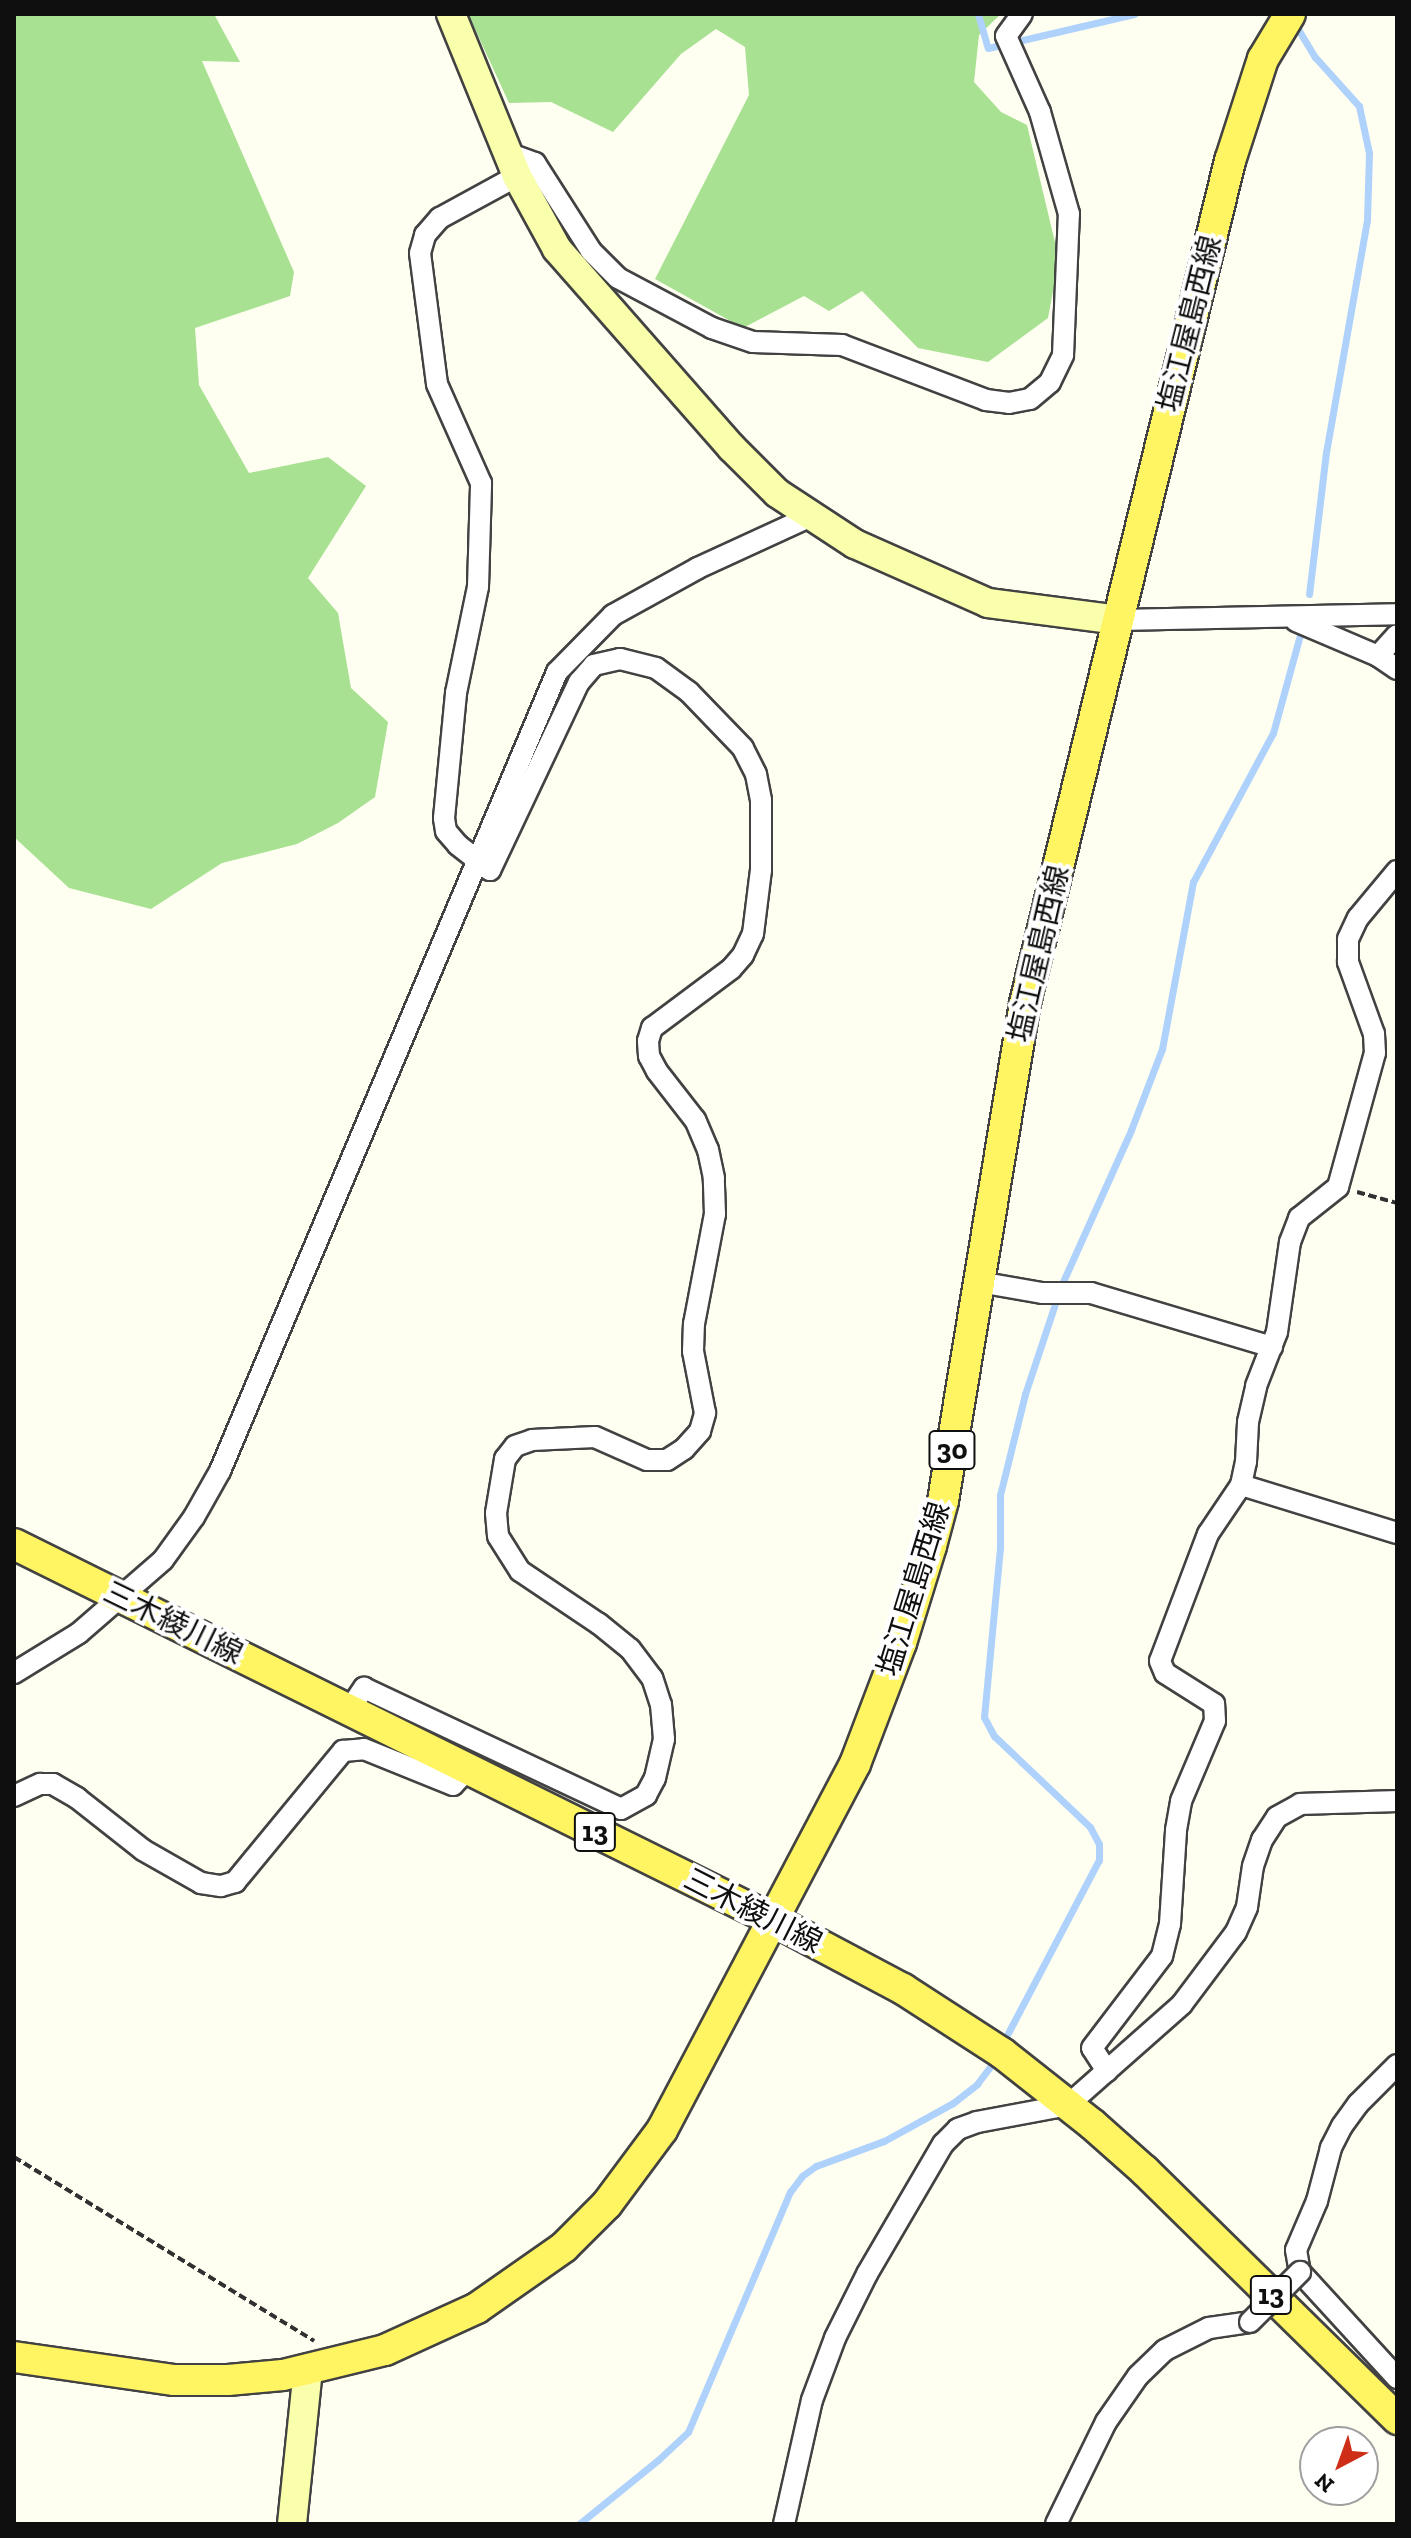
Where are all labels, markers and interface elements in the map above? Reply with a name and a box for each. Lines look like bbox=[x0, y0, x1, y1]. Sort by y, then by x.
street label: 塩江屋島西線 bbox=[1151, 232, 1229, 416]
street label: 塩江屋島西線 bbox=[1001, 862, 1077, 1046]
road number: 30 bbox=[928, 1426, 976, 1474]
street label: 塩江屋島西線 bbox=[870, 1498, 958, 1680]
street label: 三木綾川線 bbox=[98, 1574, 248, 1672]
road number: 13 bbox=[573, 1808, 617, 1856]
street label: 三木綾川線 bbox=[678, 1861, 828, 1961]
road number: 13 bbox=[1249, 2271, 1293, 2319]
north arrow bbox=[1299, 2426, 1379, 2506]
text: N bbox=[1309, 2467, 1339, 2499]

